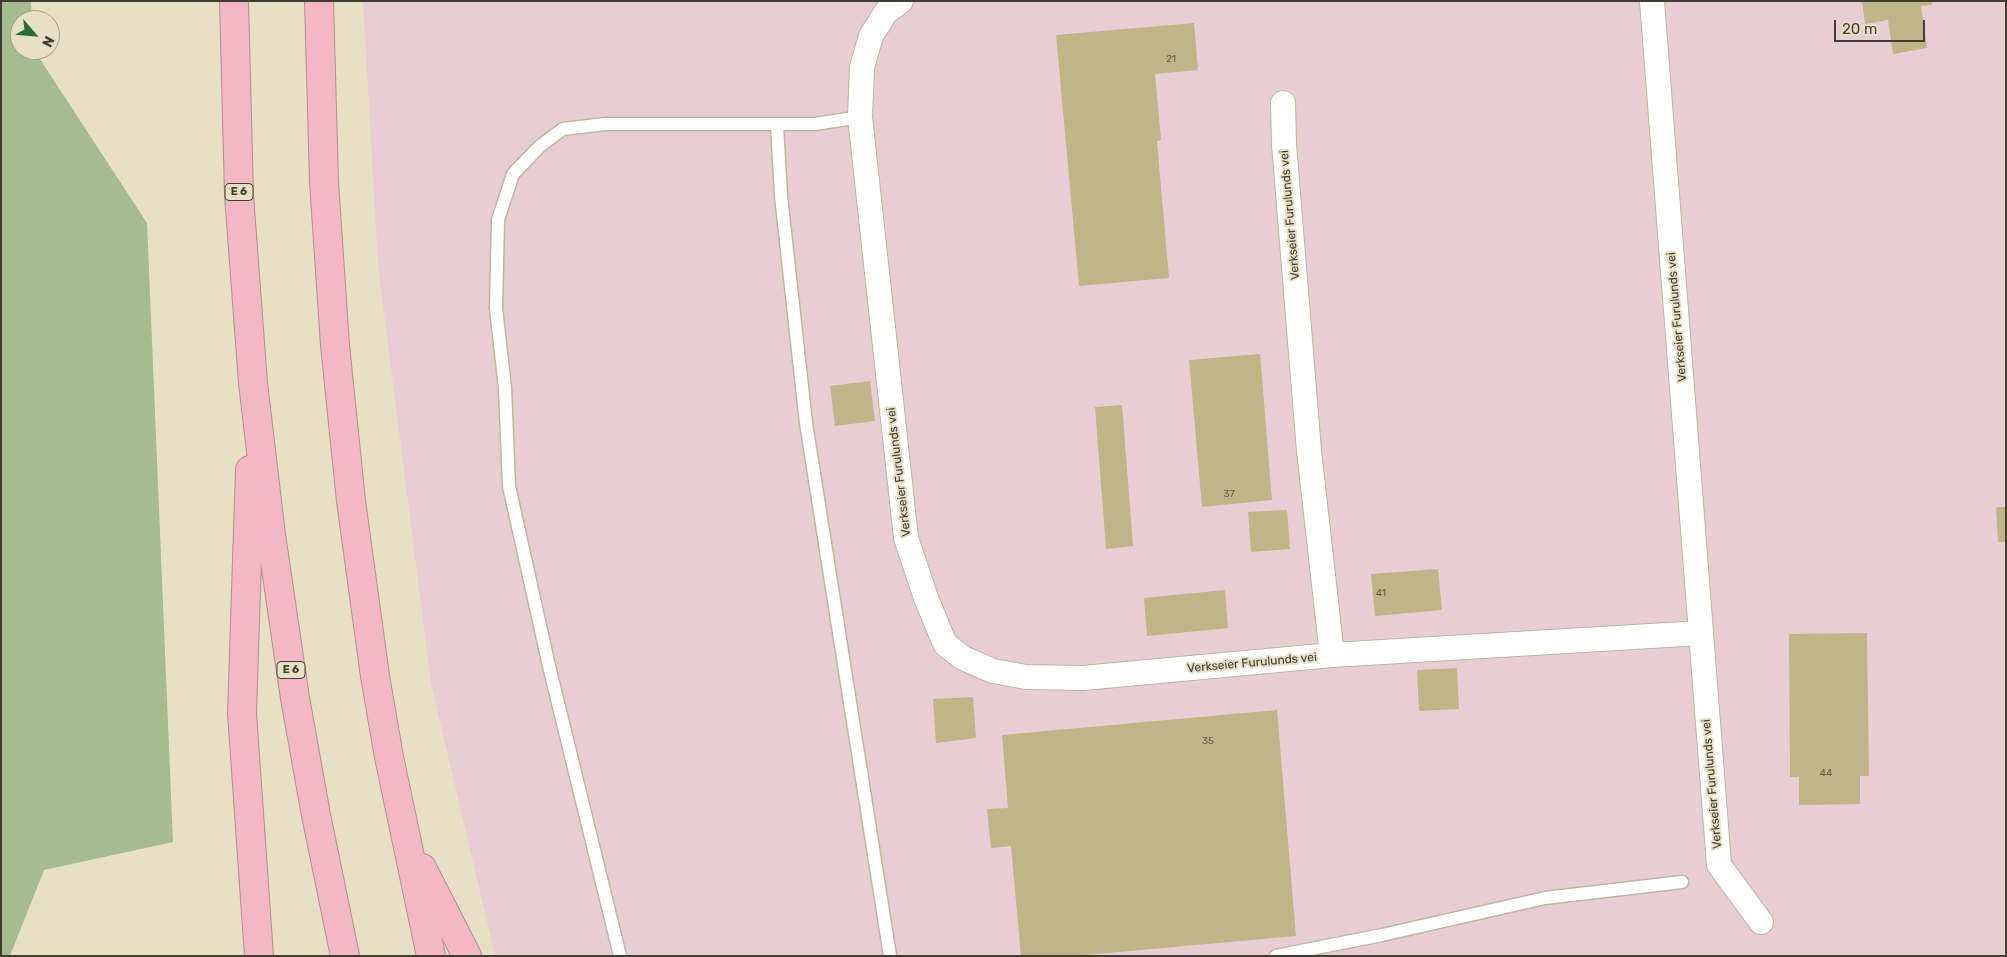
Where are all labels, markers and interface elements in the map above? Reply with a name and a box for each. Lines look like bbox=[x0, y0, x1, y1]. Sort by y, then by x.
north arrow bbox=[10, 10, 60, 60]
scale bar bbox=[1837, 10, 1928, 42]
text: 20 m bbox=[1842, 20, 1877, 38]
text: N bbox=[38, 33, 58, 50]
house number: 21 bbox=[1166, 53, 1176, 65]
street label: Verkseier Furulunds vei bbox=[1277, 150, 1303, 280]
road number: E 6 bbox=[225, 183, 253, 200]
street label: Verkseier Furulunds vei bbox=[1664, 252, 1690, 382]
street label: Verkseier Furulunds vei bbox=[884, 407, 914, 537]
house number: 37 bbox=[1223, 488, 1235, 500]
house number: 41 bbox=[1376, 587, 1386, 599]
street label: Verkseier Furulunds vei bbox=[1187, 650, 1317, 676]
road number: E 6 bbox=[277, 662, 305, 678]
street label: Verkseier Furulunds vei bbox=[1699, 719, 1725, 849]
house number: 35 bbox=[1202, 735, 1214, 747]
house number: 44 bbox=[1820, 767, 1832, 779]

